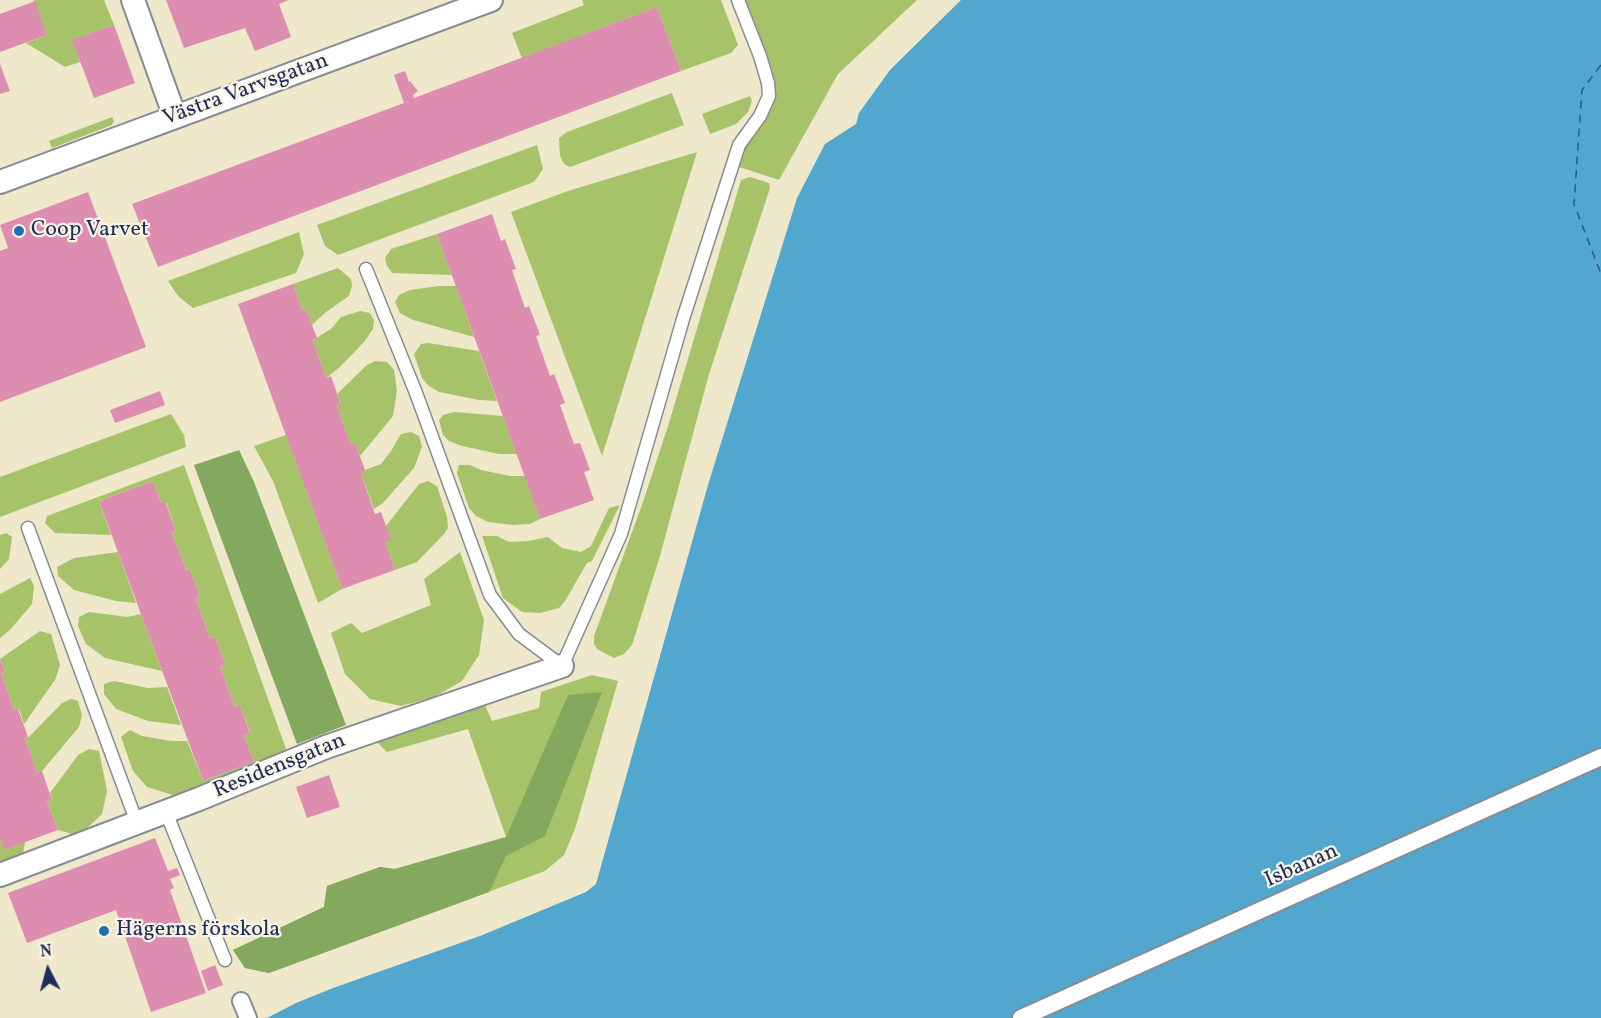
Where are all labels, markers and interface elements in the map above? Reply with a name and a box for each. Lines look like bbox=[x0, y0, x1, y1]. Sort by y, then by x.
street label: Västra Varvsgatan bbox=[160, 49, 332, 133]
place label: Coop Varvet bbox=[31, 218, 149, 244]
marker: Coop Varvet bbox=[12, 224, 26, 238]
street label: Residensgatan bbox=[210, 729, 350, 805]
street label: Isbanan bbox=[1261, 839, 1343, 895]
place label: Hägerns förskola bbox=[116, 918, 280, 944]
marker: Hägerns förskola bbox=[97, 924, 111, 938]
north arrow bbox=[18, 940, 78, 1000]
text: N bbox=[39, 941, 53, 964]

